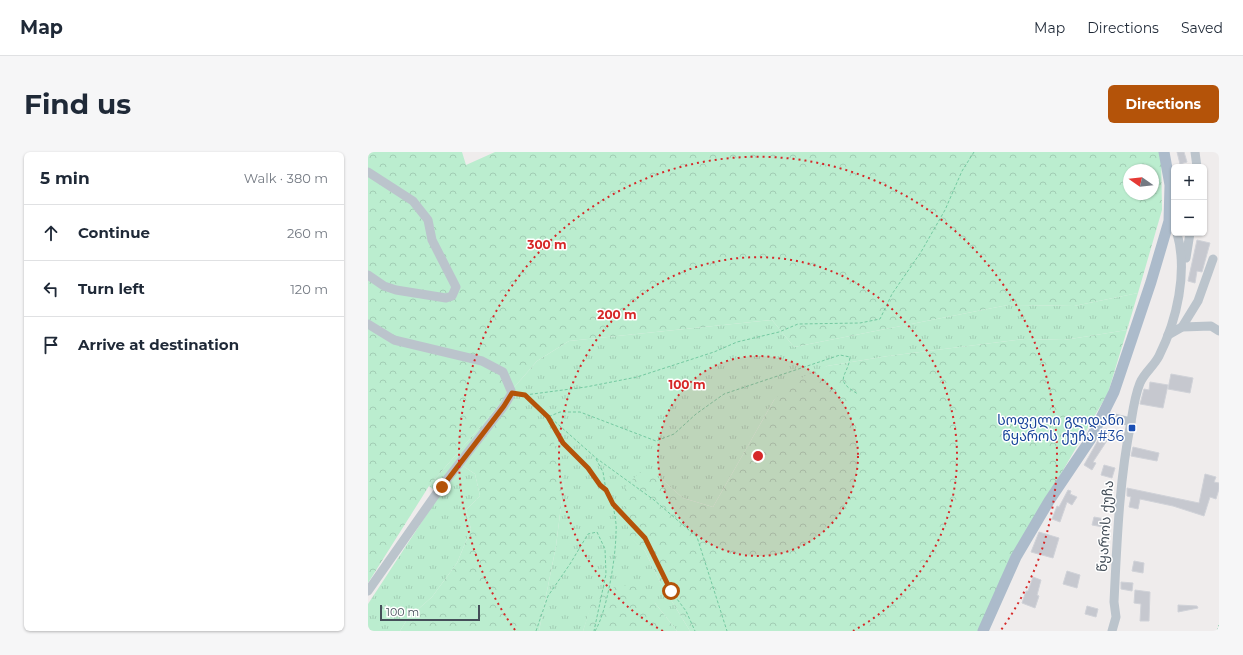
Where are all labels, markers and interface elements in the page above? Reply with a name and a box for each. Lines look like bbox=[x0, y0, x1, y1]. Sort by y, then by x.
text: Map bbox=[20, 16, 63, 39]
text: Map bbox=[1034, 19, 1065, 37]
text: Directions bbox=[1087, 19, 1159, 37]
text: Saved bbox=[1181, 19, 1223, 37]
button: Directions bbox=[1108, 85, 1219, 123]
text: Find us bbox=[24, 87, 131, 121]
north arrow bbox=[1123, 164, 1159, 200]
map controls bbox=[1171, 164, 1207, 236]
button: + bbox=[1171, 164, 1207, 200]
text: 5 min bbox=[40, 168, 90, 188]
text: Walk · 380 m bbox=[244, 170, 328, 186]
button: − bbox=[1171, 200, 1207, 236]
icon: ahead bbox=[40, 222, 62, 244]
text: Continue bbox=[78, 223, 150, 242]
text: 260 m bbox=[287, 225, 328, 241]
text: 300 m bbox=[526, 237, 567, 252]
icon: left bbox=[40, 278, 62, 300]
text: Turn left bbox=[78, 279, 145, 298]
text: 120 m bbox=[290, 281, 328, 297]
text: 200 m bbox=[597, 307, 637, 322]
icon: arrive bbox=[40, 334, 62, 356]
text: Arrive at destination bbox=[78, 335, 239, 354]
text: 100 m bbox=[669, 377, 705, 392]
place label: სოფელი გლდანი წყაროს ქუჩა #36 bbox=[997, 411, 1124, 445]
marker: სოფელი გლდანი წყაროს ქუჩა #36 bbox=[1127, 423, 1137, 433]
centre of rings bbox=[751, 449, 765, 463]
route end bbox=[433, 478, 451, 496]
street label: წყაროს ქუჩა bbox=[1093, 480, 1117, 572]
route start bbox=[662, 582, 680, 600]
scale bar bbox=[380, 603, 480, 622]
text: 100 m bbox=[386, 605, 419, 619]

